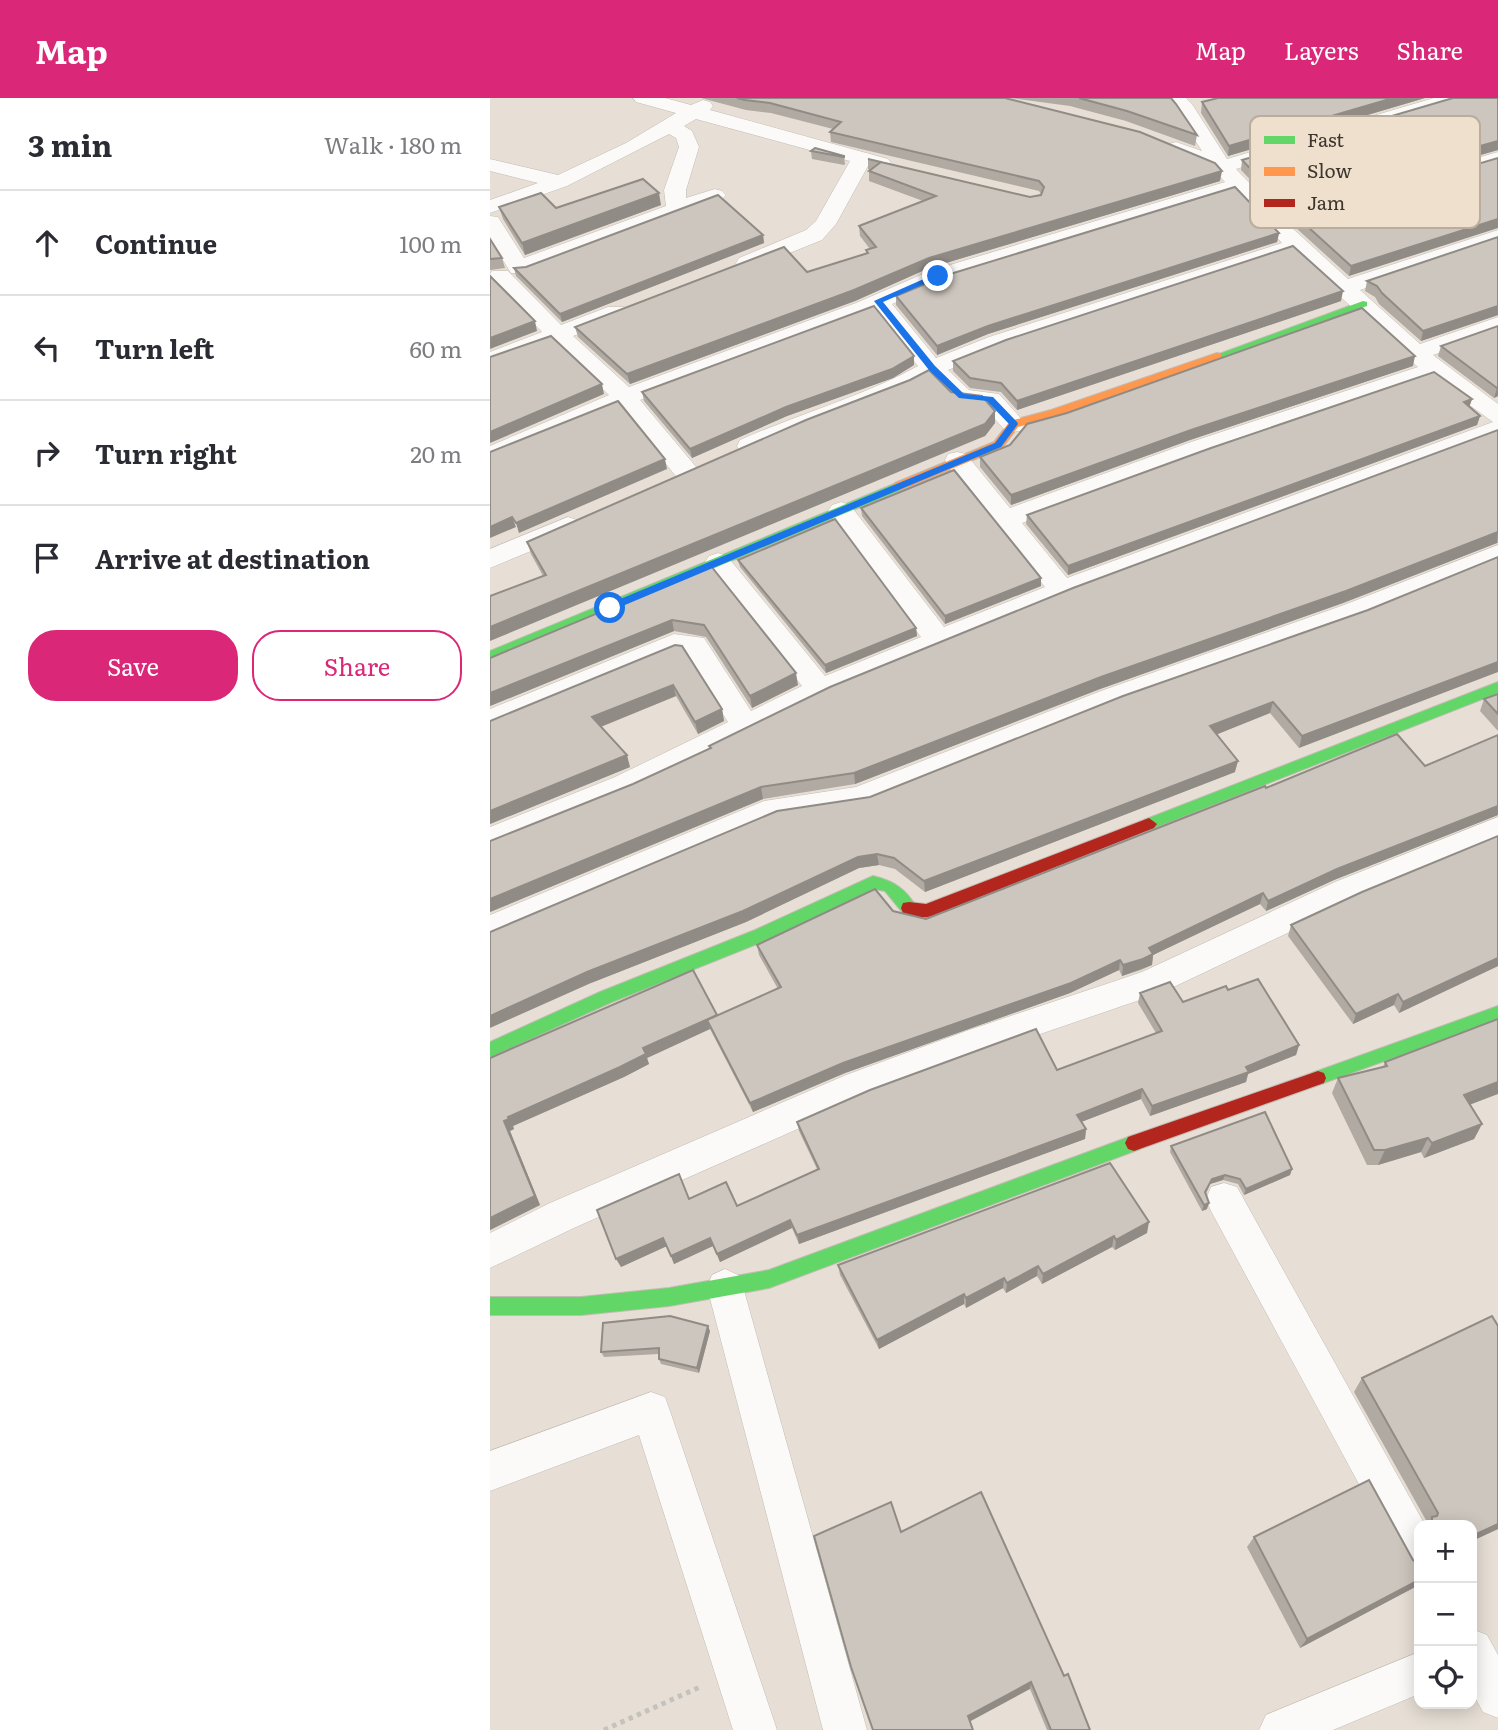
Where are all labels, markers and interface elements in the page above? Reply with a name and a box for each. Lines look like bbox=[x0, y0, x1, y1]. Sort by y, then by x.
text: Map bbox=[35, 25, 108, 74]
text: Map bbox=[1195, 32, 1246, 67]
text: Layers bbox=[1284, 32, 1358, 67]
text: Share bbox=[1396, 32, 1463, 67]
legend bbox=[1250, 116, 1480, 228]
text: 3 min bbox=[28, 122, 112, 166]
text: Fast bbox=[1307, 125, 1344, 153]
text: Walk · 180 m bbox=[324, 127, 462, 161]
text: Slow bbox=[1307, 156, 1352, 184]
text: Jam bbox=[1307, 188, 1345, 216]
text: Continue bbox=[95, 223, 217, 262]
icon: ahead bbox=[28, 224, 66, 262]
text: 100 m bbox=[399, 226, 462, 260]
route end bbox=[922, 260, 953, 291]
text: Turn left bbox=[95, 328, 214, 367]
icon: left bbox=[28, 329, 66, 367]
text: 60 m bbox=[409, 331, 462, 365]
text: Turn right bbox=[95, 433, 237, 472]
icon: right bbox=[28, 434, 66, 472]
text: 20 m bbox=[410, 436, 462, 470]
text: Arrive at destination bbox=[95, 538, 370, 577]
icon: arrive bbox=[28, 539, 66, 577]
route start bbox=[594, 592, 625, 623]
button: Save bbox=[28, 630, 238, 701]
button: Share bbox=[252, 630, 462, 701]
map controls bbox=[1414, 1520, 1477, 1709]
button: + bbox=[1414, 1520, 1477, 1583]
button: − bbox=[1414, 1583, 1477, 1646]
button: locate bbox=[1414, 1646, 1477, 1709]

